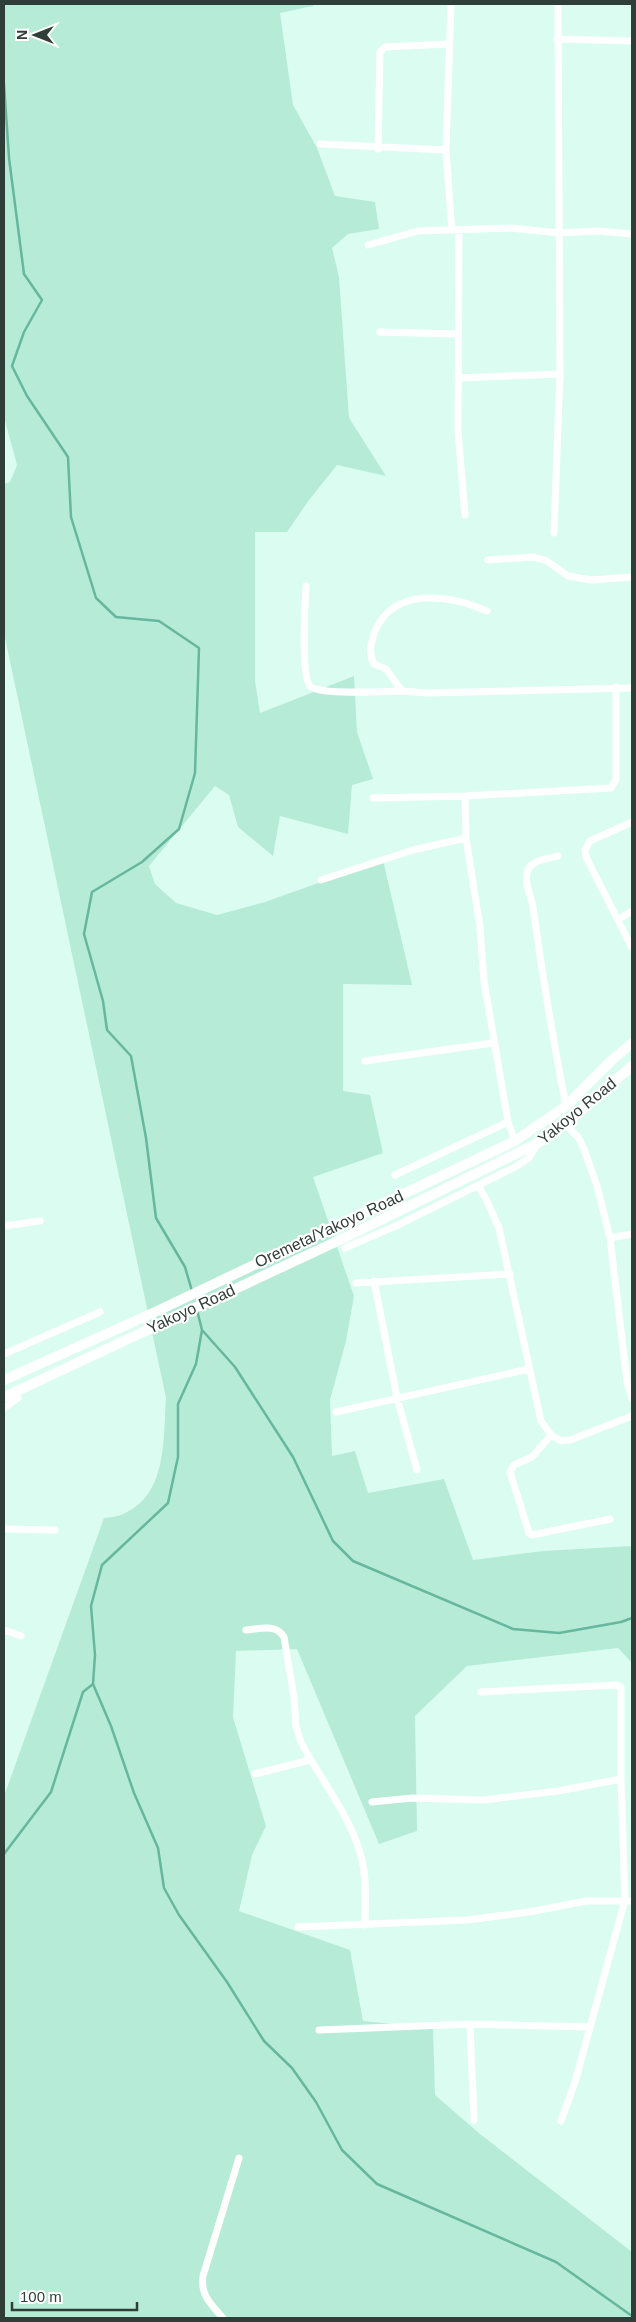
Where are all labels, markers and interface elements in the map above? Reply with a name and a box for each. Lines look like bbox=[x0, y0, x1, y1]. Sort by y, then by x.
north arrow bbox=[10, 10, 60, 60]
text: N bbox=[14, 30, 30, 40]
street label: Yakoyo Road bbox=[535, 1075, 619, 1147]
street label: Oremeta/Yakoyo Road bbox=[252, 1187, 406, 1271]
street label: Yakoyo Road bbox=[144, 1281, 238, 1337]
scale bar bbox=[12, 2280, 138, 2312]
text: 100 m bbox=[20, 2288, 62, 2305]

